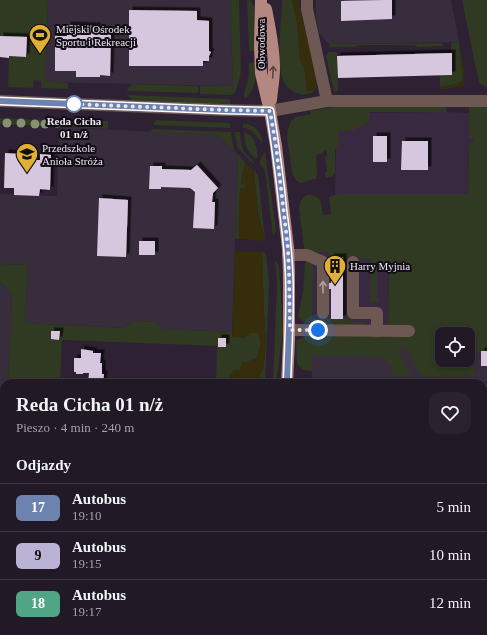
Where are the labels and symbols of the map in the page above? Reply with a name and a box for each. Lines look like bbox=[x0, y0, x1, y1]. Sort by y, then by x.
street label: Obwodowa bbox=[255, 19, 267, 69]
sports icon: Miejski Ośrodek Sportu i Rekreacji bbox=[27, 22, 53, 55]
place label: Miejski Ośrodek Sportu i Rekreacji bbox=[56, 23, 136, 48]
one-way arrow bbox=[270, 66, 277, 79]
marker: Reda Cicha 01 n/ż bbox=[65, 95, 83, 113]
place label: Reda Cicha 01 n/ż bbox=[47, 115, 102, 140]
school or university icon: Przedszkole Anioła Stróża bbox=[14, 141, 40, 174]
place label: Przedszkole Anioła Stróża bbox=[42, 142, 103, 167]
building icon: Harry Myjnia bbox=[322, 253, 348, 286]
place label: Harry Myjnia bbox=[350, 260, 410, 272]
one-way arrow bbox=[319, 281, 327, 294]
your location bbox=[308, 320, 328, 340]

